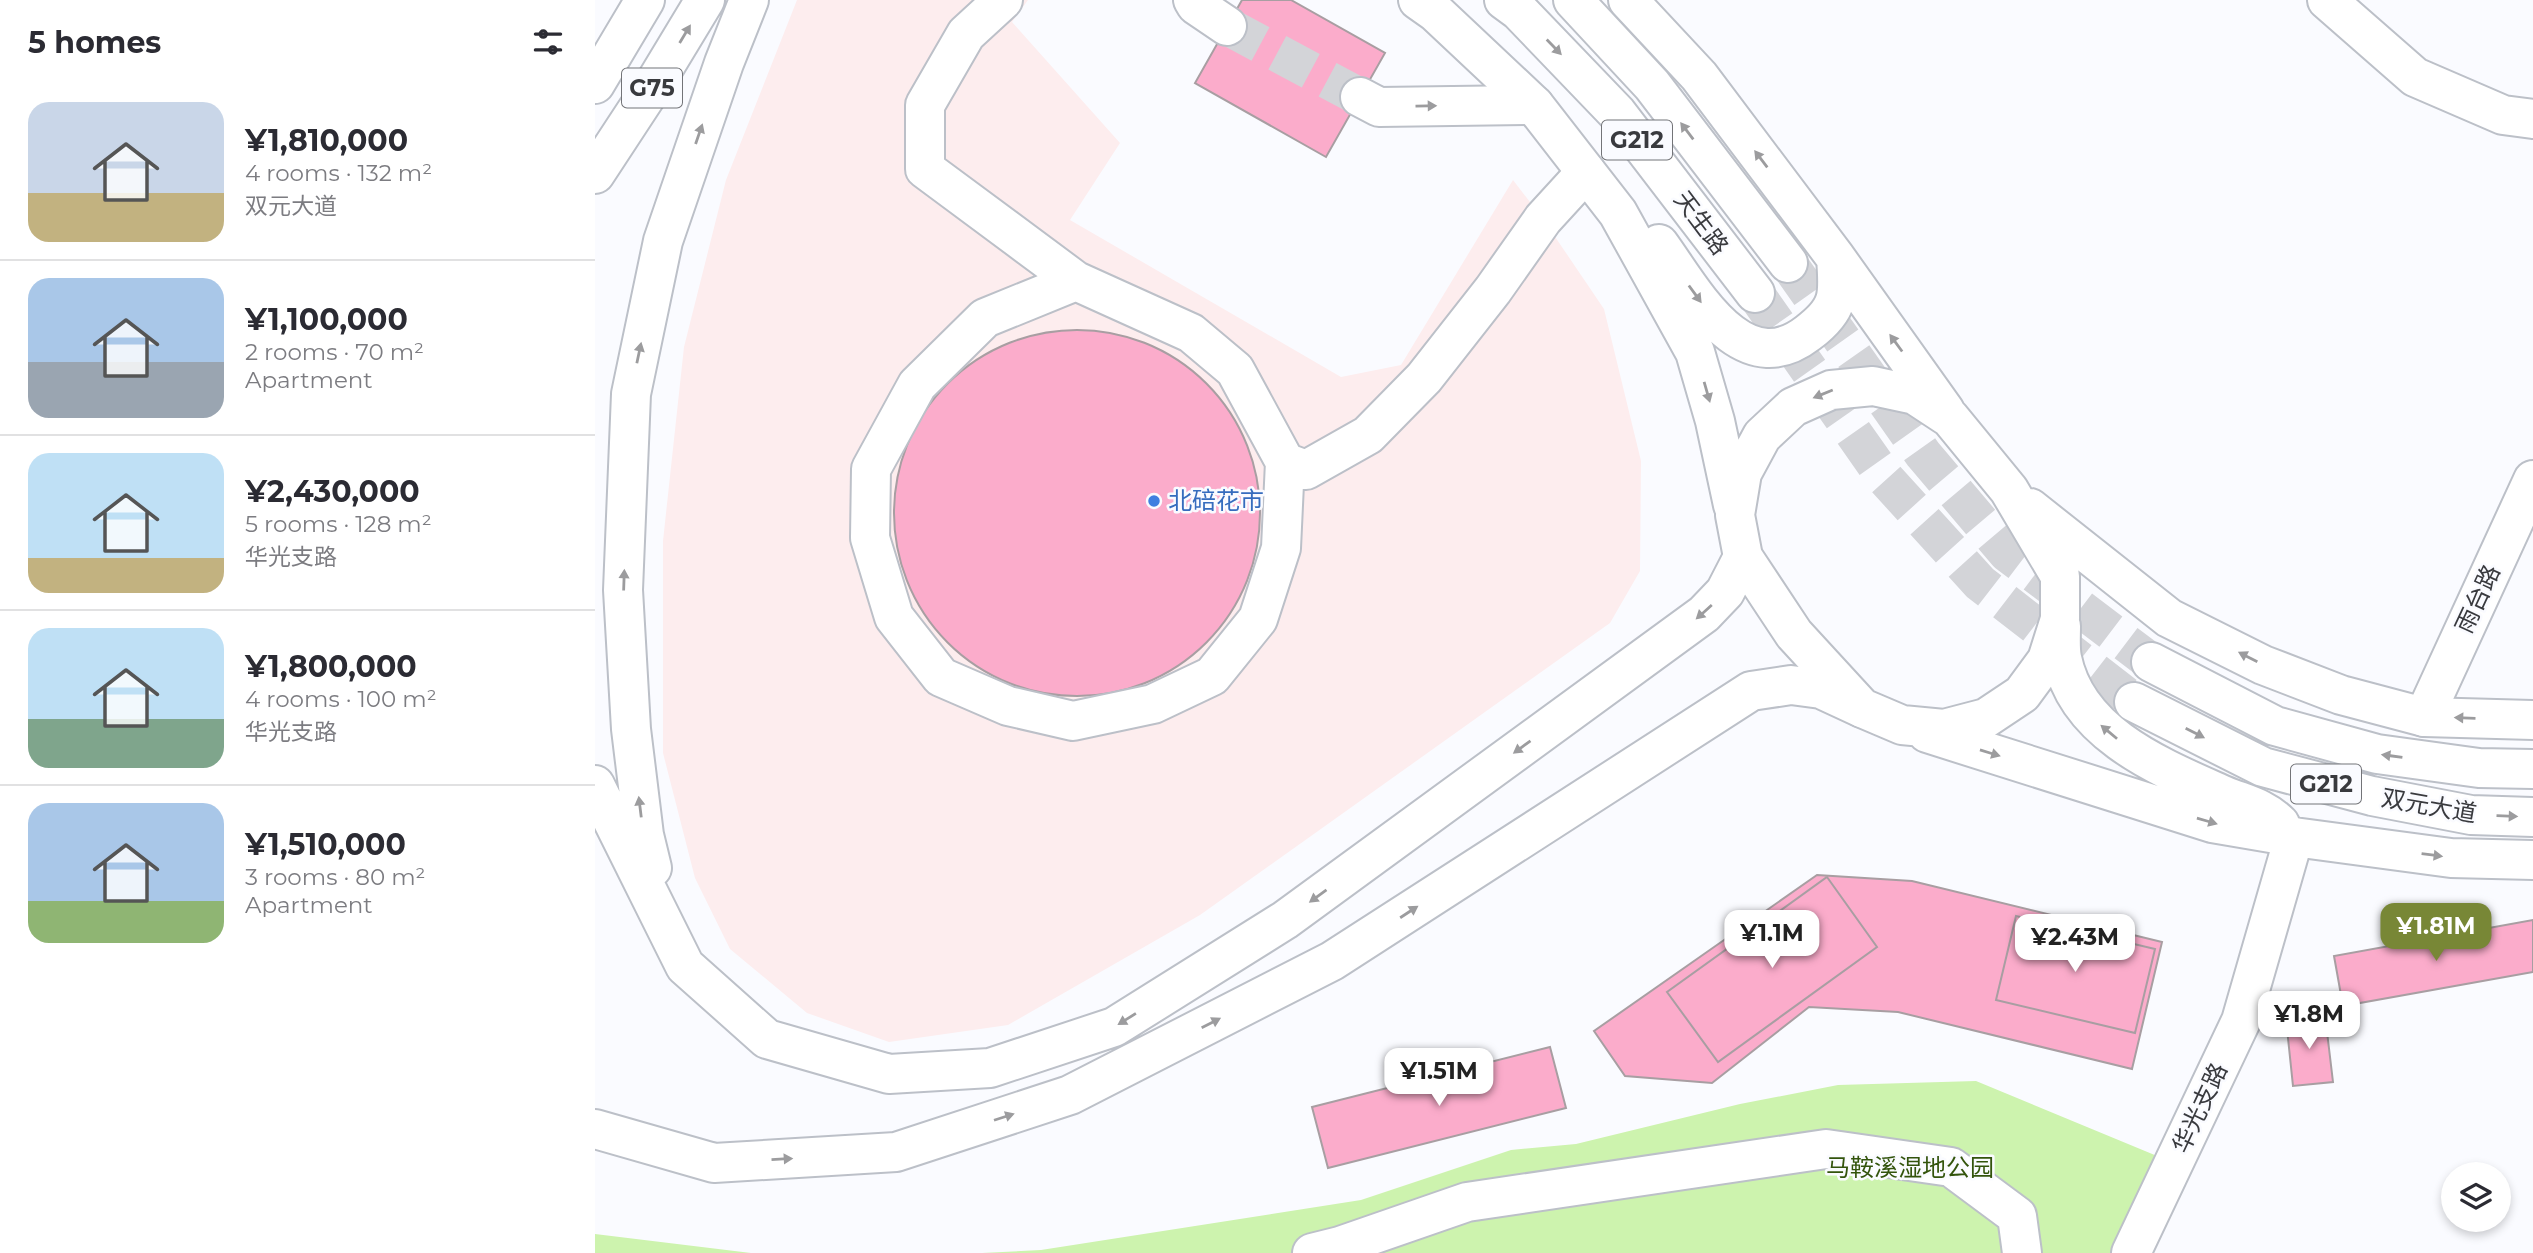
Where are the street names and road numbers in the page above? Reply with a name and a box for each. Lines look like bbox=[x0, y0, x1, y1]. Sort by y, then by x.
road number: G75 bbox=[622, 68, 682, 108]
road number: G212 bbox=[1602, 120, 1672, 160]
street label: 天生路 bbox=[1668, 185, 1735, 260]
street label: 雨台路 bbox=[2449, 560, 2506, 638]
road number: G212 bbox=[2291, 764, 2361, 804]
street label: 双元大道 bbox=[2379, 783, 2479, 828]
street label: 华光支路 bbox=[2166, 1058, 2233, 1157]

